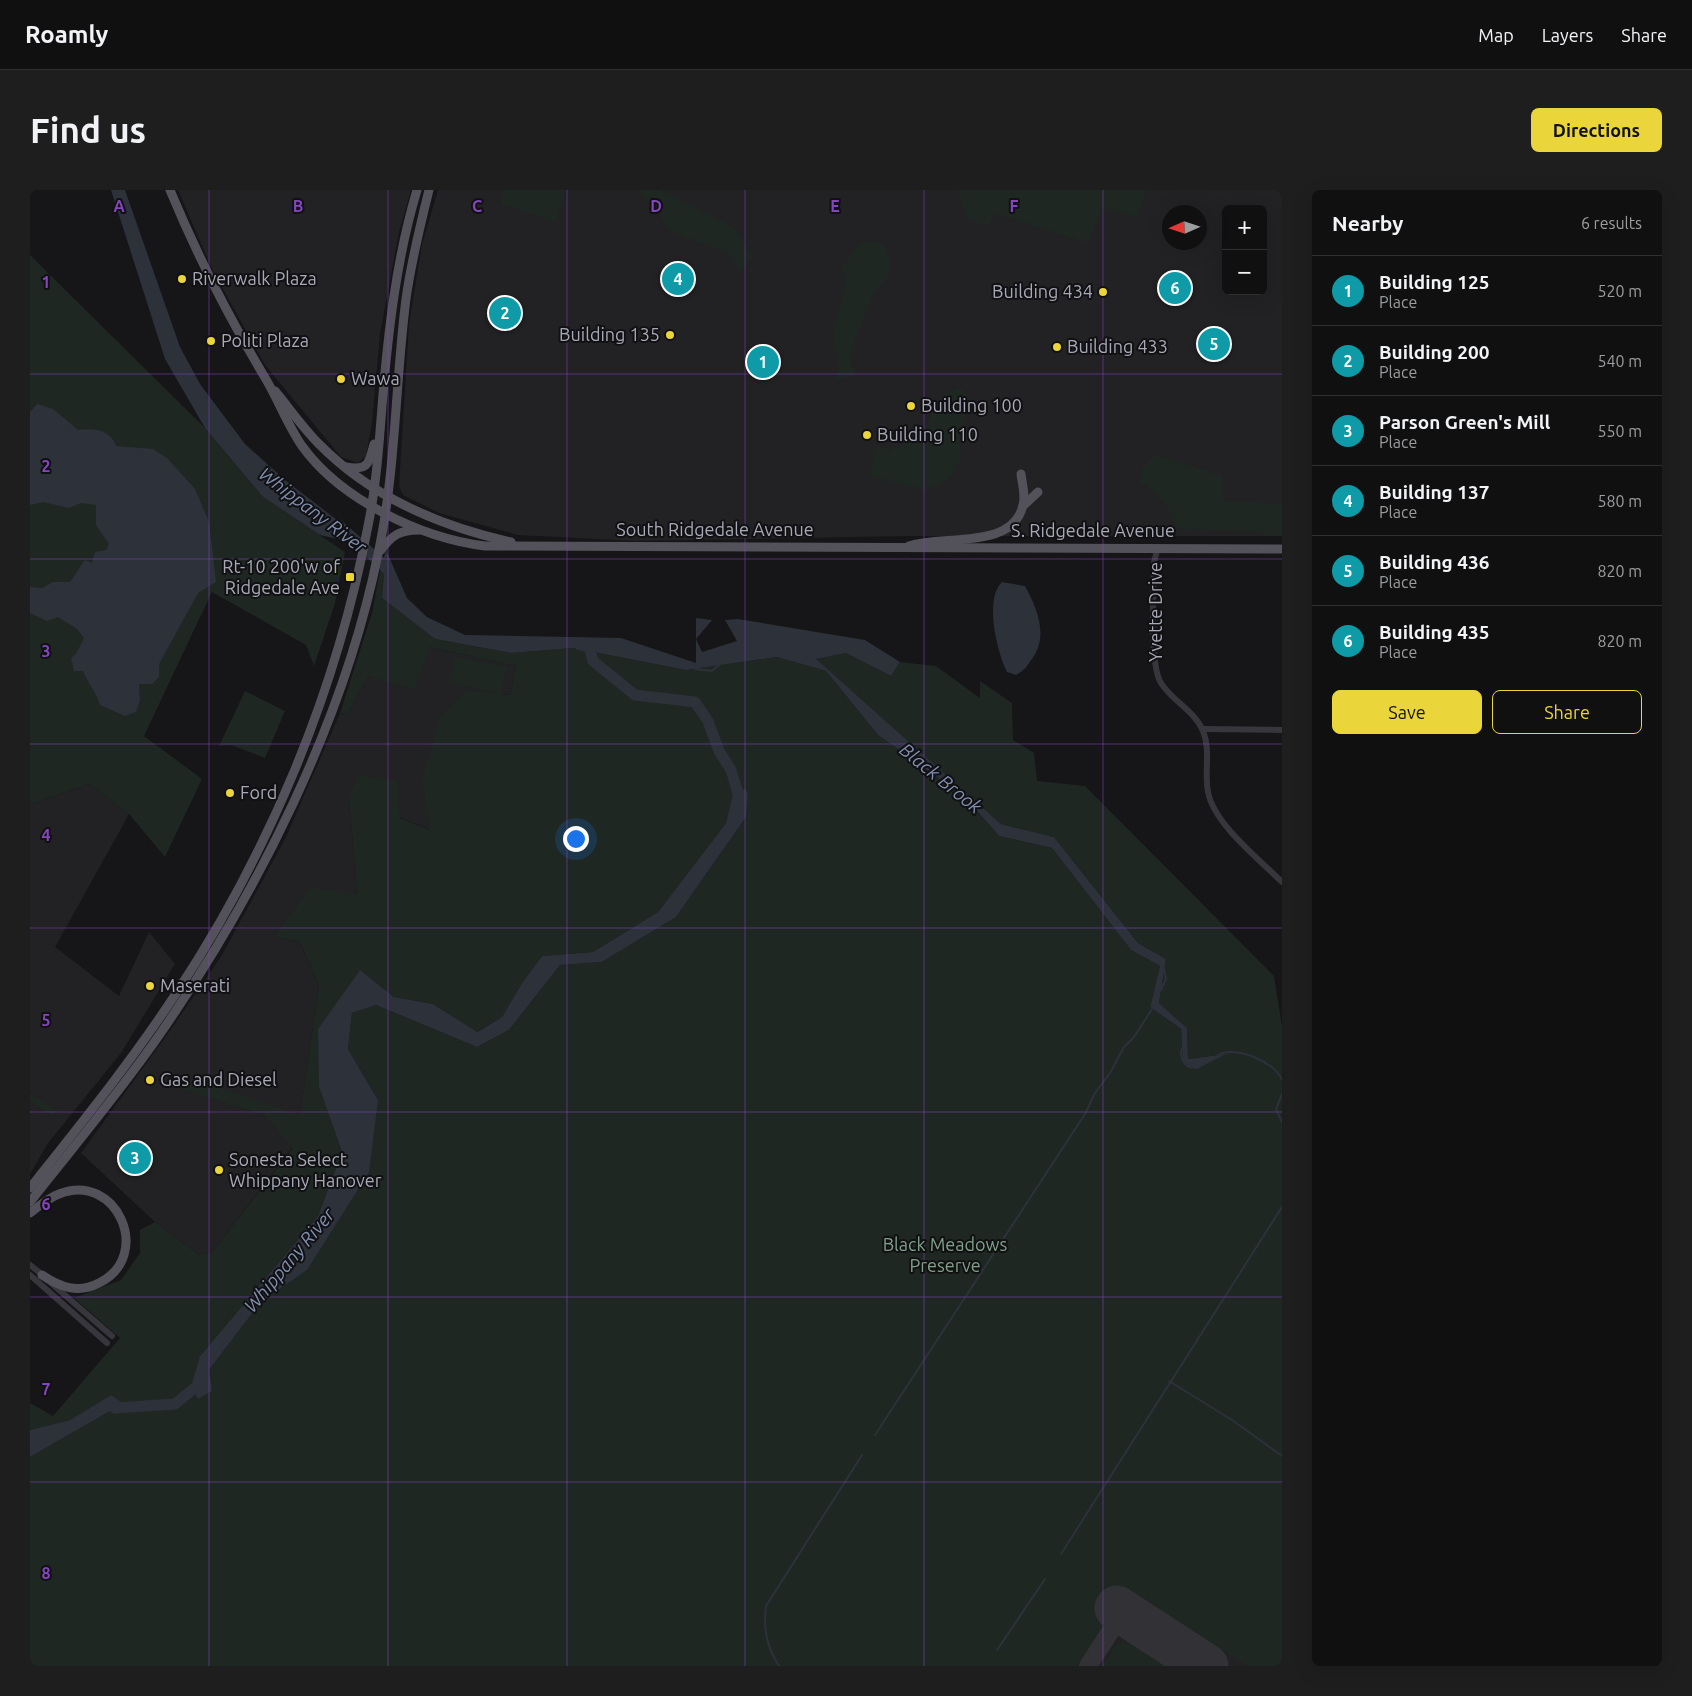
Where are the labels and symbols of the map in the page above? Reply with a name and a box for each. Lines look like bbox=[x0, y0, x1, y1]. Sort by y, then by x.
text: A bbox=[113, 197, 125, 215]
text: B bbox=[293, 197, 303, 215]
text: C bbox=[472, 197, 482, 215]
text: D bbox=[650, 197, 662, 215]
text: E bbox=[830, 197, 840, 215]
text: F bbox=[1010, 197, 1019, 215]
north arrow bbox=[1162, 205, 1207, 250]
pin: 4 bbox=[662, 260, 694, 298]
place label: Riverwalk Plaza bbox=[192, 268, 317, 288]
pin: 6 bbox=[1159, 269, 1191, 307]
text: 1 bbox=[41, 273, 51, 291]
marker: Riverwalk Plaza bbox=[176, 273, 188, 285]
place label: Building 434 bbox=[992, 281, 1093, 301]
marker: Building 434 bbox=[1097, 286, 1109, 298]
pin: 2 bbox=[489, 294, 521, 332]
place label: Building 135 bbox=[559, 324, 660, 344]
pin: 5 bbox=[1198, 325, 1230, 363]
marker: Building 135 bbox=[664, 329, 676, 341]
place label: Politi Plaza bbox=[221, 330, 309, 350]
marker: Politi Plaza bbox=[205, 335, 217, 347]
place label: Building 433 bbox=[1067, 336, 1168, 356]
marker: Building 433 bbox=[1051, 341, 1063, 353]
pin: 1 bbox=[747, 343, 779, 381]
place label: Wawa bbox=[351, 368, 400, 388]
marker: Wawa bbox=[335, 373, 347, 385]
place label: Building 100 bbox=[921, 395, 1022, 415]
marker: Building 100 bbox=[905, 400, 917, 412]
place label: Building 110 bbox=[877, 424, 978, 444]
marker: Building 110 bbox=[861, 429, 873, 441]
text: 2 bbox=[41, 457, 51, 475]
water label: Whippany River bbox=[255, 462, 372, 558]
street label: South Ridgedale Avenue bbox=[616, 519, 814, 539]
street label: S. Ridgedale Avenue bbox=[1011, 520, 1175, 540]
place label: Rt-10 200'w of Ridgedale Ave bbox=[222, 556, 340, 597]
street label: Yvette Drive bbox=[1145, 562, 1165, 662]
marker: Rt-10 200'w of Ridgedale Ave bbox=[344, 571, 356, 583]
text: 3 bbox=[41, 642, 51, 660]
water label: Black Brook bbox=[895, 738, 987, 818]
place label: Ford bbox=[240, 782, 277, 802]
marker: Ford bbox=[224, 787, 236, 799]
text: 4 bbox=[41, 826, 51, 844]
your location bbox=[563, 826, 589, 852]
place label: Maserati bbox=[160, 975, 230, 995]
marker: Maserati bbox=[144, 980, 156, 992]
text: 5 bbox=[41, 1011, 51, 1029]
place label: Gas and Diesel bbox=[160, 1069, 277, 1089]
marker: Gas and Diesel bbox=[144, 1074, 156, 1086]
pin: 3 bbox=[119, 1139, 151, 1177]
place label: Sonesta Select Whippany Hanover bbox=[229, 1149, 382, 1190]
marker: Sonesta Select Whippany Hanover bbox=[213, 1164, 225, 1176]
text: 6 bbox=[41, 1195, 51, 1213]
water label: Whippany River bbox=[239, 1203, 339, 1316]
park label: Black Meadows Preserve bbox=[883, 1234, 1008, 1275]
text: 7 bbox=[41, 1380, 51, 1398]
text: 8 bbox=[41, 1564, 51, 1582]

